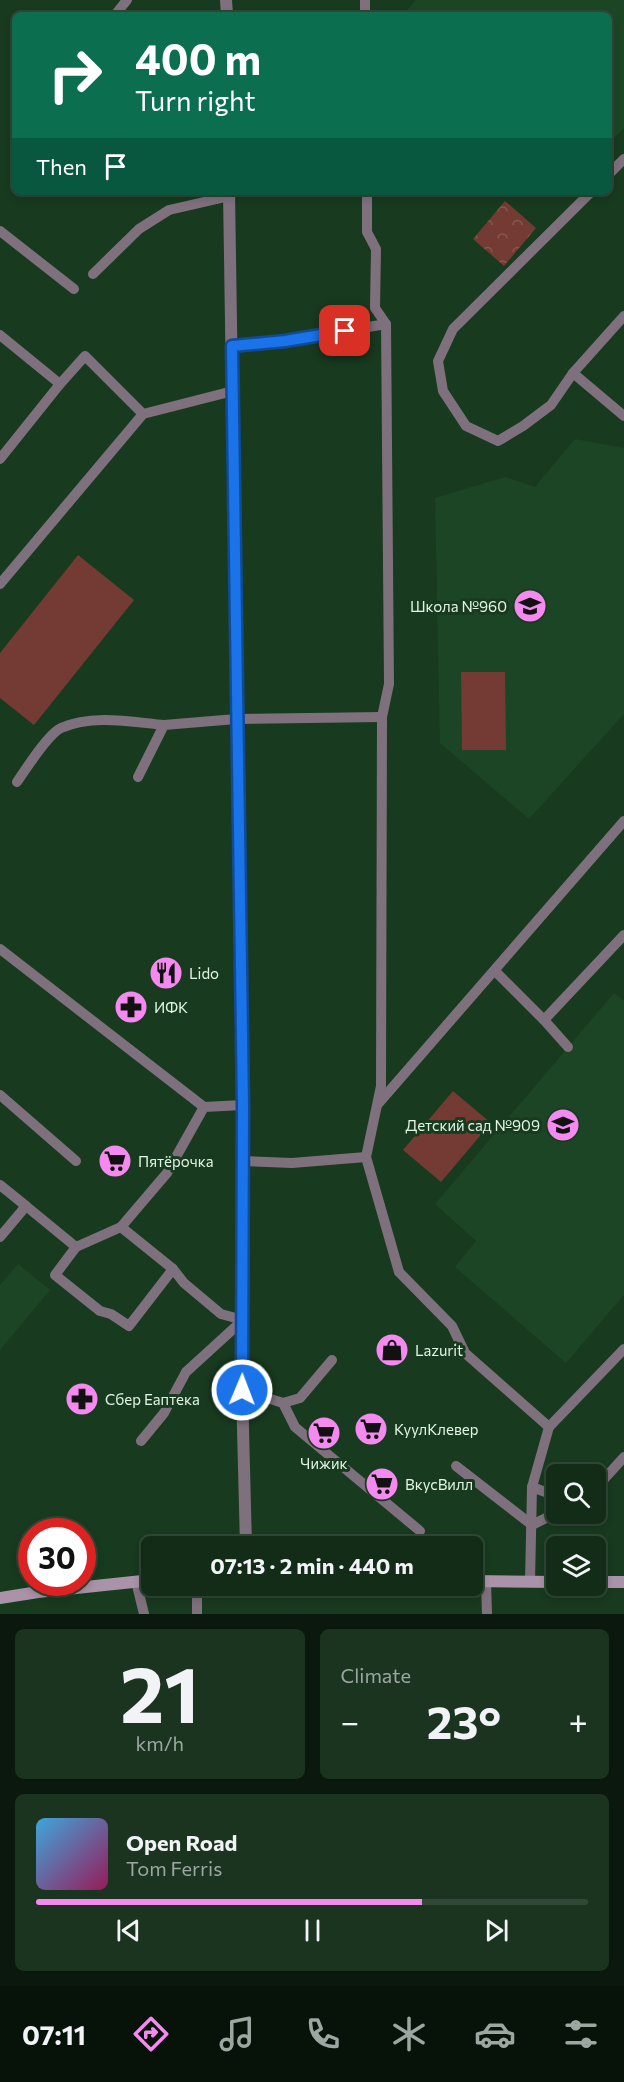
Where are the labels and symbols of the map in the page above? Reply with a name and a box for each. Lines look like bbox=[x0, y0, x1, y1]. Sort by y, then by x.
pin bbox=[319, 305, 370, 356]
school or university icon: Школа №960 bbox=[512, 588, 548, 624]
place label: Школа №960 bbox=[410, 597, 507, 615]
restaurant icon: Lido bbox=[148, 955, 184, 991]
place label: Lido bbox=[189, 964, 219, 982]
pharmacy icon: ИФК bbox=[113, 989, 149, 1025]
place label: ИФК bbox=[154, 998, 188, 1016]
school or university icon: Детский сад №909 bbox=[545, 1107, 581, 1143]
place label: Детский сад №909 bbox=[405, 1116, 540, 1134]
supermarket icon: Пятёрочка bbox=[97, 1143, 133, 1179]
place label: Пятёрочка bbox=[138, 1152, 213, 1170]
shop icon: Lazurit bbox=[374, 1332, 410, 1368]
place label: Lazurit bbox=[415, 1341, 463, 1359]
position arrow bbox=[210, 1358, 274, 1422]
pharmacy icon: Сбер Еаптека bbox=[64, 1381, 100, 1417]
place label: Сбер Еаптека bbox=[105, 1390, 200, 1408]
supermarket icon: КуулКлевер bbox=[353, 1411, 389, 1447]
supermarket icon: Чижик bbox=[306, 1415, 342, 1451]
place label: КуулКлевер bbox=[394, 1420, 479, 1438]
place label: Чижик bbox=[300, 1454, 348, 1472]
supermarket icon: ВкусВилл bbox=[364, 1466, 400, 1502]
place label: ВкусВилл bbox=[405, 1475, 473, 1493]
speed limit sign: 30 bbox=[18, 1518, 96, 1596]

